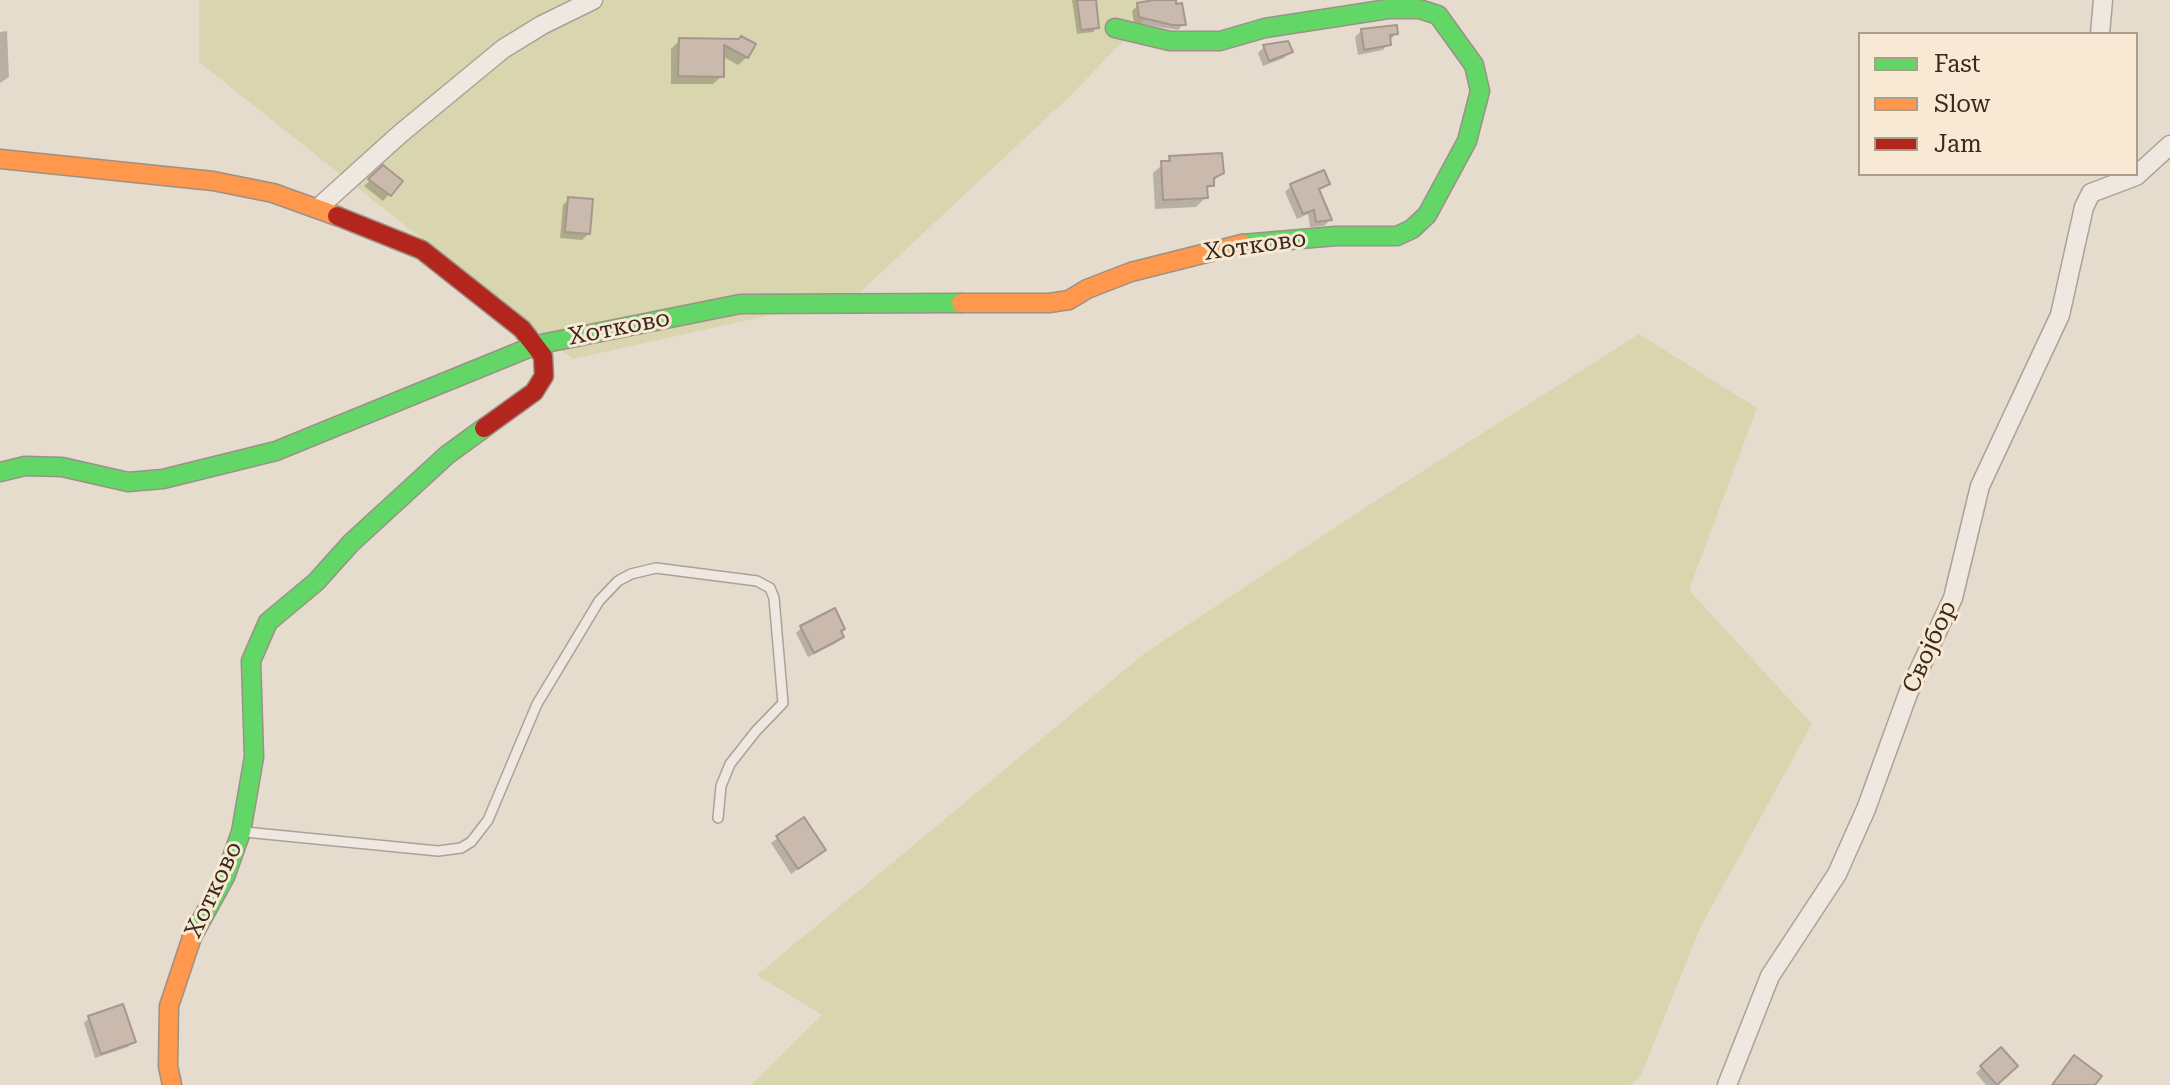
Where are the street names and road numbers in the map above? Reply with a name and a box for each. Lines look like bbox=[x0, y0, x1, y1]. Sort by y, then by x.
street label: Хотково bbox=[1202, 225, 1308, 267]
street label: Хотково bbox=[566, 304, 672, 352]
street label: Својбор bbox=[1897, 596, 1963, 698]
street label: Хотково bbox=[179, 837, 249, 943]

